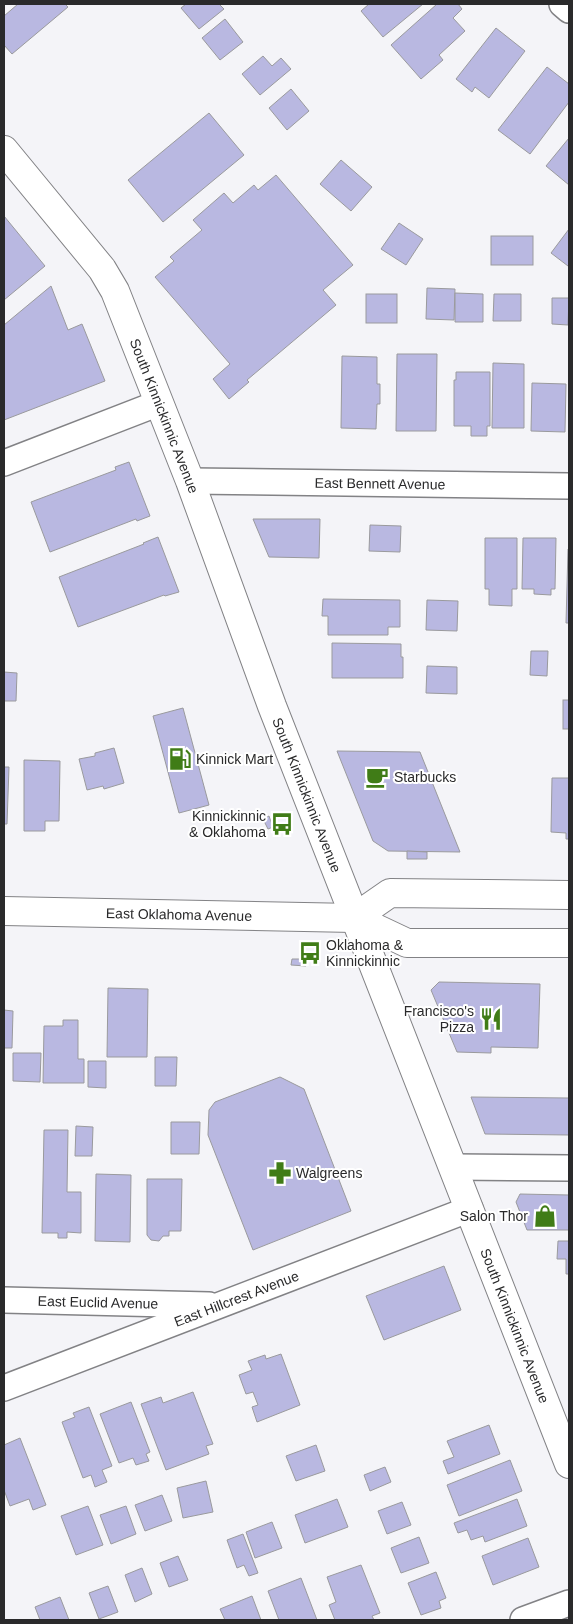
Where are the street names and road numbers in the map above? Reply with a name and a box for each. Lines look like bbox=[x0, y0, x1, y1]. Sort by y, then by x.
street label: South Kinnickinnic Avenue bbox=[127, 336, 202, 496]
street label: East Bennett Avenue bbox=[315, 475, 446, 492]
street label: South Kinnickinnic Avenue bbox=[269, 715, 344, 875]
street label: East Oklahoma Avenue bbox=[106, 905, 252, 924]
street label: South Kinnickinnic Avenue bbox=[477, 1246, 552, 1406]
street label: East Hillcrest Avenue bbox=[172, 1267, 301, 1330]
street label: East Euclid Avenue bbox=[38, 1293, 159, 1312]

